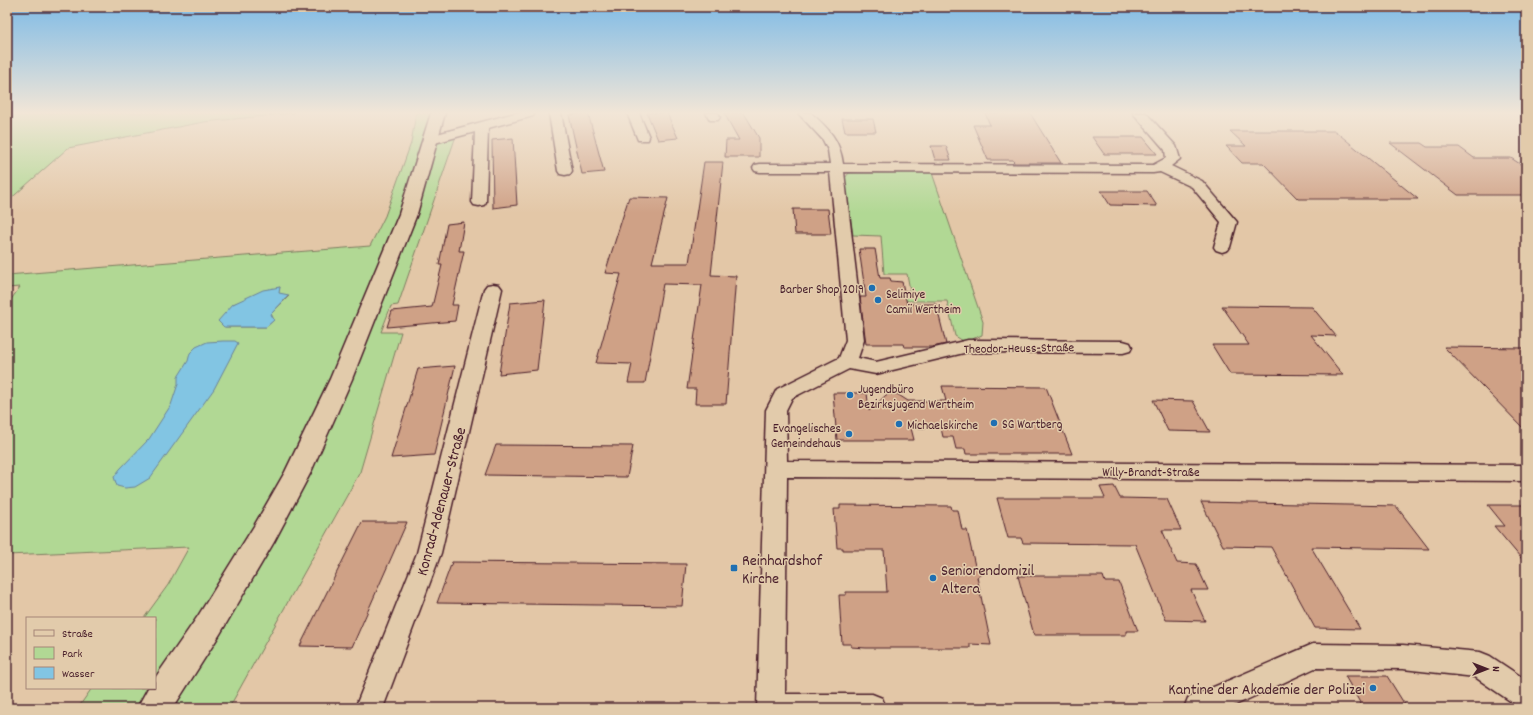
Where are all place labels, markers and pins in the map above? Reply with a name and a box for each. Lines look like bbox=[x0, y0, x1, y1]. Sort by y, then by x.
place label: Barber Shop 2019 bbox=[780, 281, 864, 300]
marker: Barber Shop 2019 bbox=[867, 283, 877, 293]
place label: Selimiye Camii Wertheim bbox=[886, 286, 961, 320]
marker: Selimiye Camii Wertheim bbox=[873, 295, 883, 305]
place label: Jugendbüro Bezirksjugend Wertheim bbox=[858, 381, 974, 415]
marker: Jugendbüro Bezirksjugend Wertheim bbox=[845, 390, 855, 400]
place label: SG Wartberg bbox=[1002, 416, 1063, 435]
place label: Michaelskirche bbox=[907, 417, 978, 436]
marker: SG Wartberg bbox=[989, 418, 999, 428]
marker: Michaelskirche bbox=[894, 419, 904, 429]
place label: Evangelisches Gemeindehaus bbox=[771, 420, 841, 454]
marker: Evangelisches Gemeindehaus bbox=[844, 429, 854, 439]
place label: Reinhardshof Kirche bbox=[742, 550, 823, 591]
place label: Seniorendomizil Altera bbox=[941, 560, 1034, 601]
marker: Reinhardshof Kirche bbox=[729, 563, 739, 573]
marker: Seniorendomizil Altera bbox=[928, 573, 938, 583]
place label: Kantine der Akademie der Polizei bbox=[1168, 679, 1365, 702]
marker: Kantine der Akademie der Polizei bbox=[1368, 683, 1378, 693]

